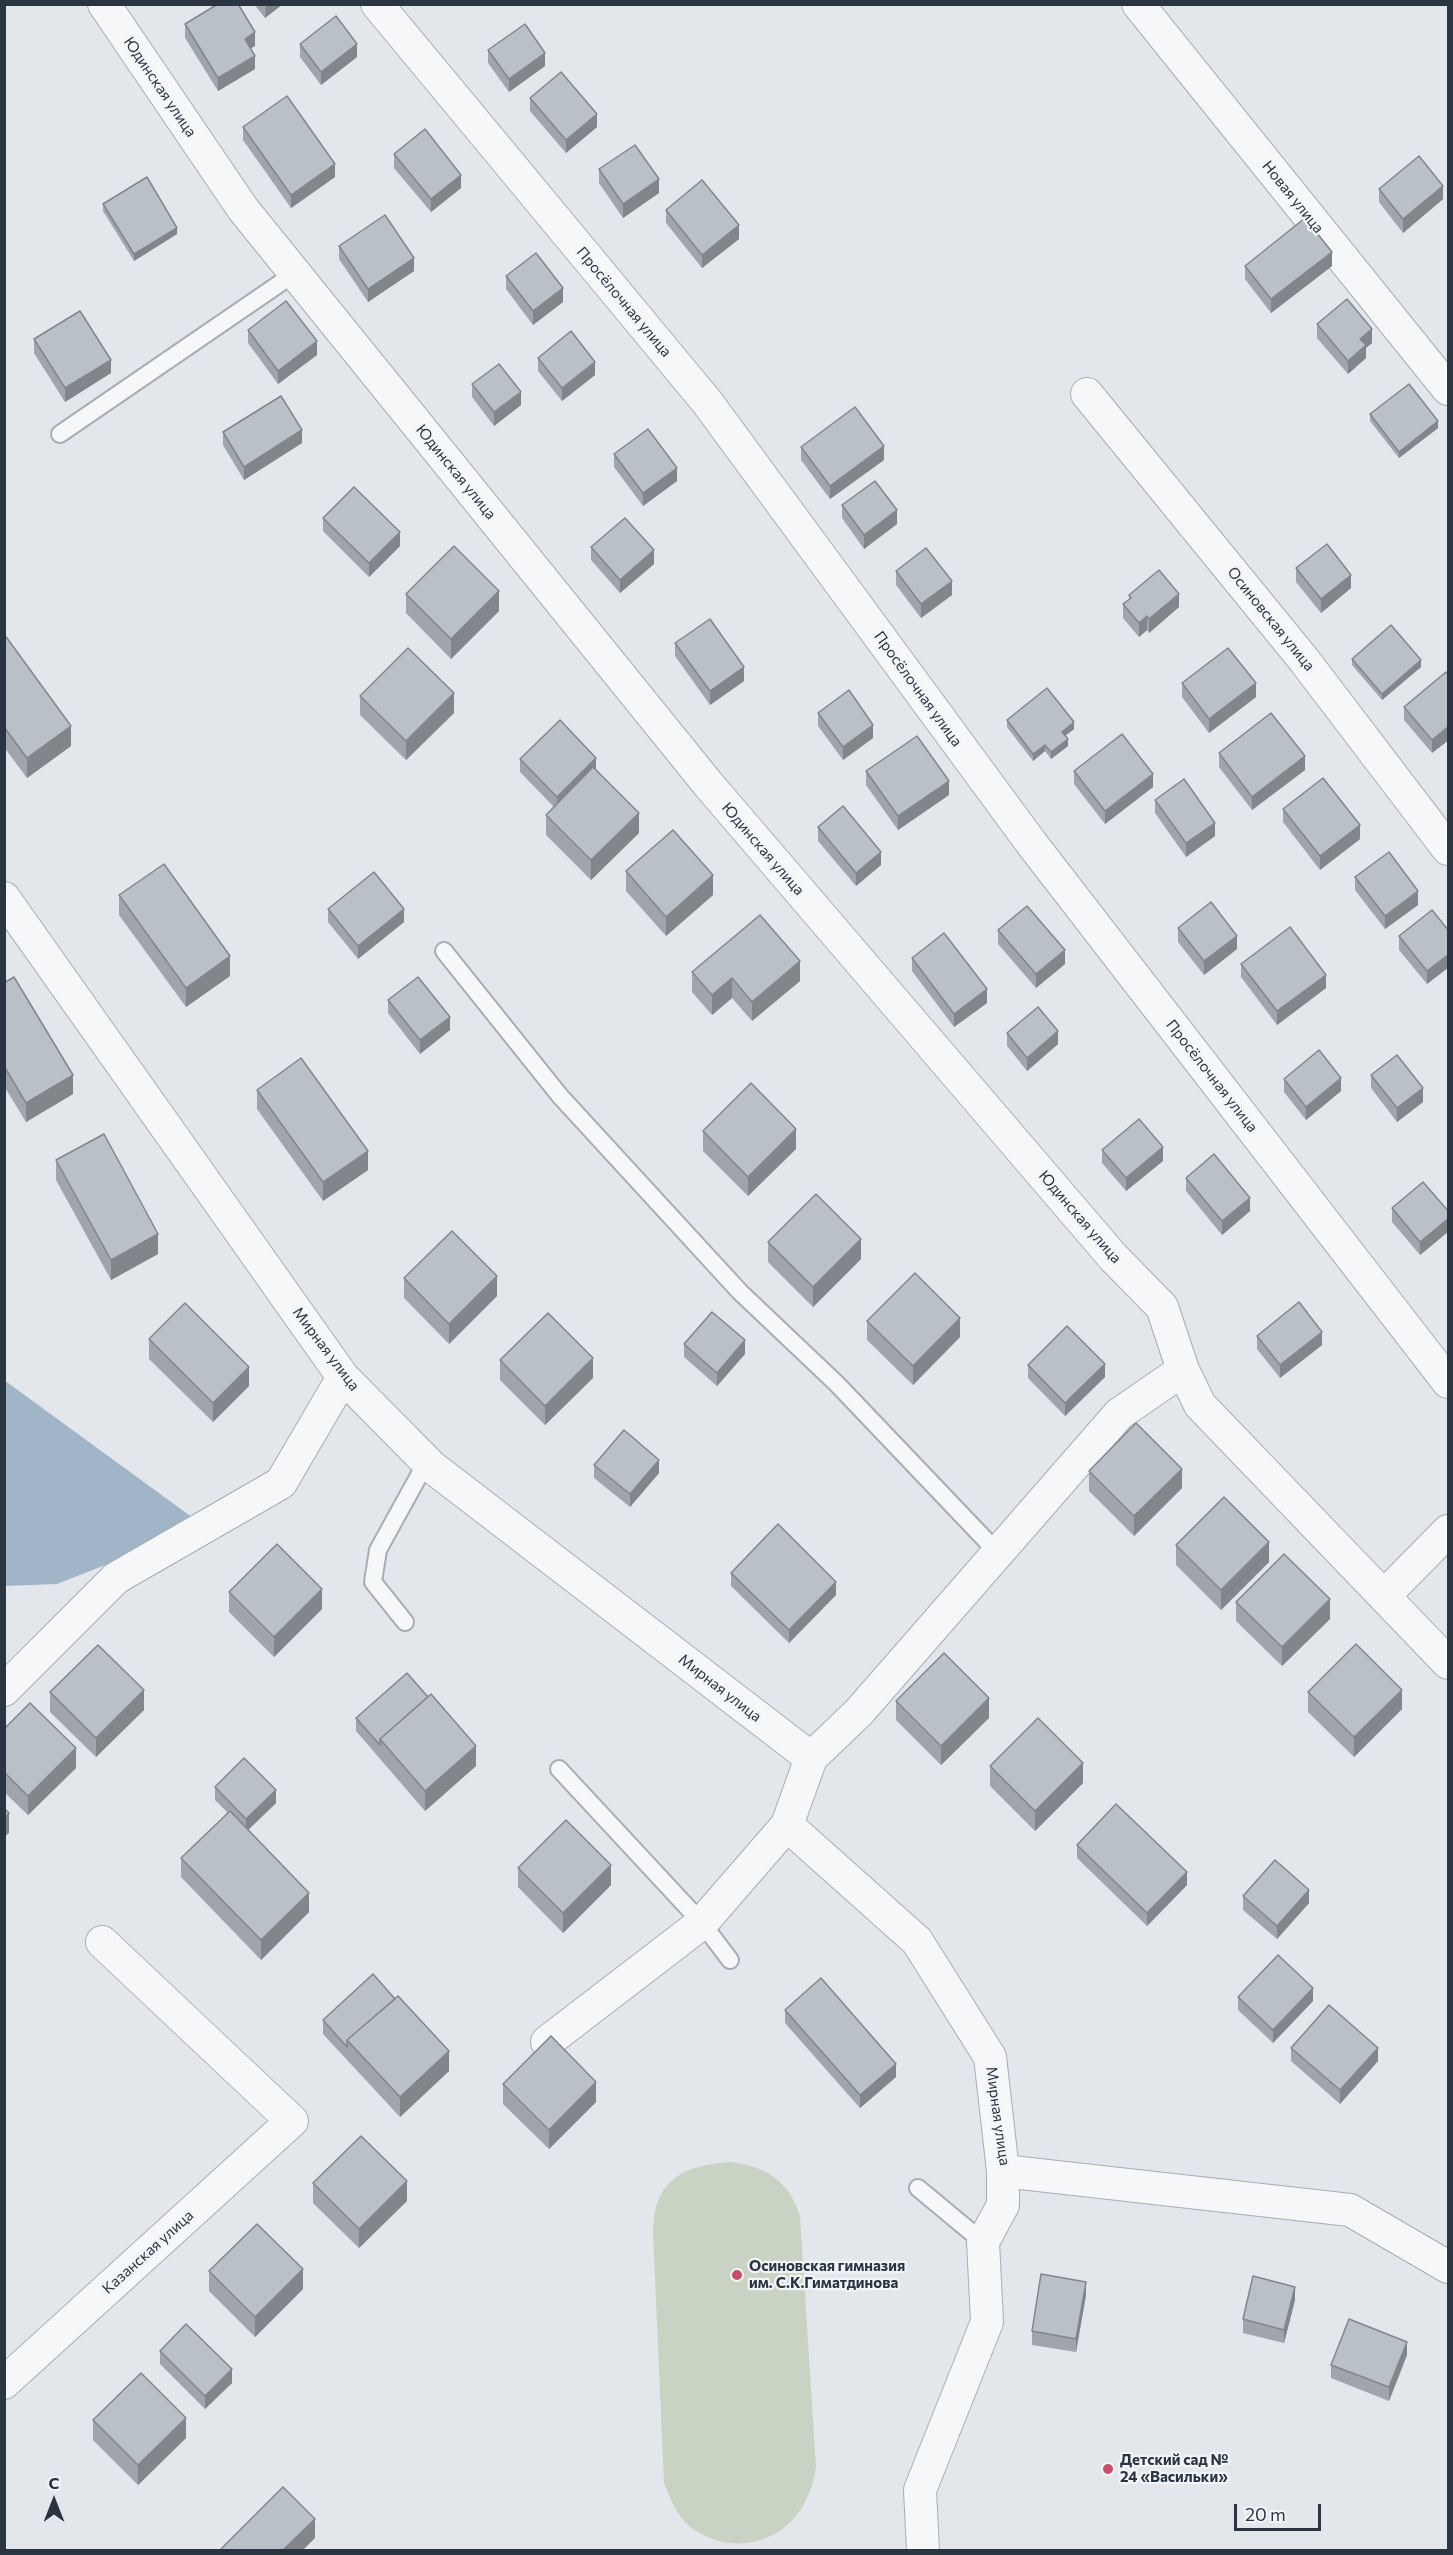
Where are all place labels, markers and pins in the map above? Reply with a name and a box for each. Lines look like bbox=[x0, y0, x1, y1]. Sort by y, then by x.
place label: Осиновская гимназия им. С.К.Гиматдинова bbox=[749, 2257, 905, 2292]
marker: Осиновская гимназия им. С.К.Гиматдинова bbox=[730, 2268, 744, 2282]
place label: Детский сад № 24 «Васильки» bbox=[1120, 2451, 1228, 2486]
marker: Детский сад № 24 «Васильки» bbox=[1101, 2462, 1115, 2476]

